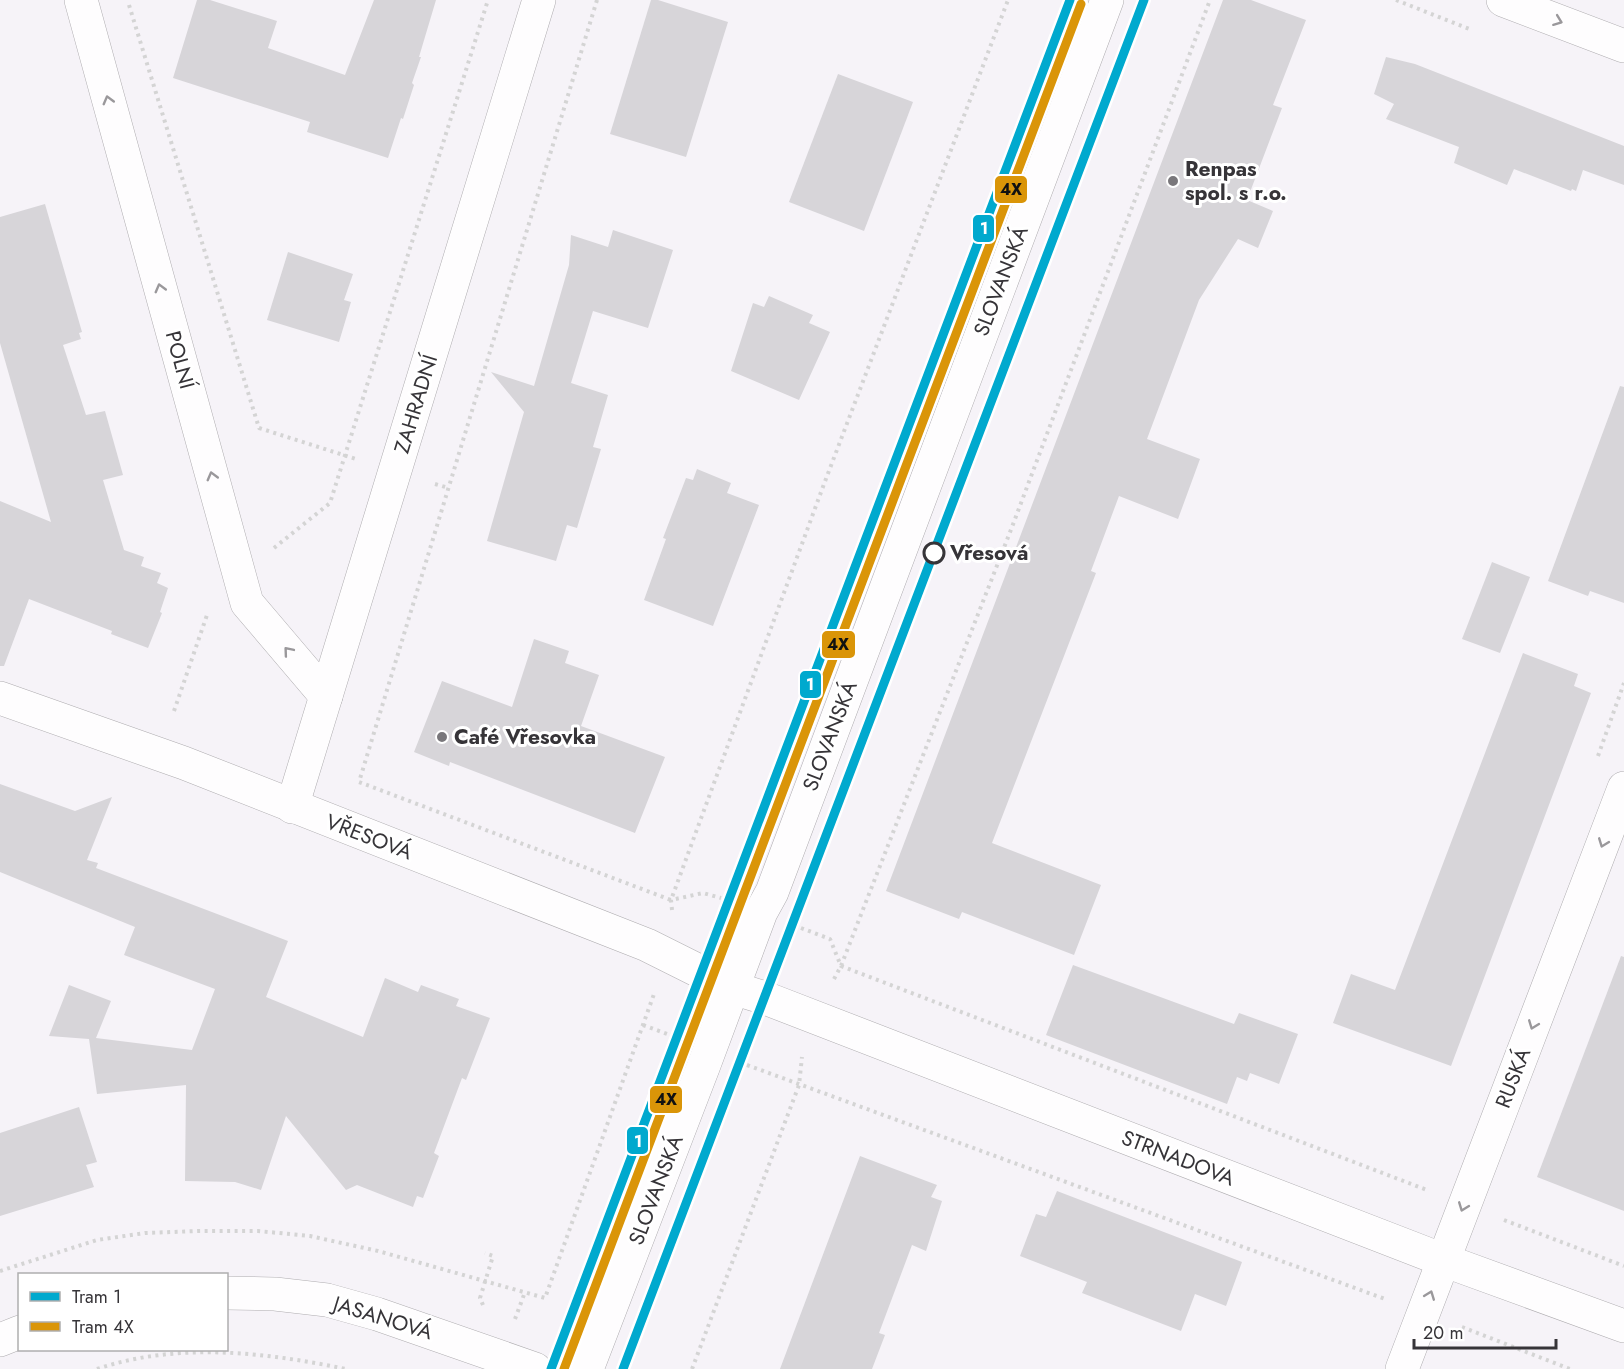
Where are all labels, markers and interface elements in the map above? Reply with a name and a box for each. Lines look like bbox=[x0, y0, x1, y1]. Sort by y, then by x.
one-way arrow bbox=[1552, 14, 1563, 26]
one-way arrow bbox=[103, 95, 116, 105]
place label: Renpas spol. s r.o. bbox=[1185, 154, 1287, 208]
marker: Renpas spol. s r.o. bbox=[1166, 174, 1180, 188]
line badge: 4X bbox=[994, 175, 1028, 204]
text: 4X bbox=[1000, 178, 1022, 201]
line badge: 1 bbox=[972, 214, 995, 243]
text: 1 bbox=[980, 217, 988, 240]
street label: SLOVANSKÁ bbox=[966, 222, 1036, 340]
one-way arrow bbox=[155, 283, 168, 293]
street label: POLNÍ bbox=[158, 328, 202, 393]
street label: ZAHRADNÍ bbox=[387, 350, 445, 457]
one-way arrow bbox=[207, 471, 219, 482]
place label: Vřesová bbox=[949, 538, 1028, 568]
marker: Vřesová bbox=[923, 542, 945, 564]
line badge: 4X bbox=[821, 630, 856, 659]
text: 4X bbox=[827, 633, 849, 656]
one-way arrow bbox=[285, 647, 296, 658]
line badge: 1 bbox=[799, 670, 822, 699]
text: 1 bbox=[806, 673, 814, 696]
street label: SLOVANSKÁ bbox=[795, 677, 865, 795]
place label: Café Vřesovka bbox=[454, 722, 596, 752]
marker: Café Vřesovka bbox=[435, 730, 449, 744]
street label: VŘESOVÁ bbox=[321, 807, 417, 867]
one-way arrow bbox=[1598, 837, 1610, 848]
one-way arrow bbox=[1528, 1019, 1540, 1030]
street label: RUSKÁ bbox=[1488, 1043, 1538, 1112]
line badge: 4X bbox=[649, 1085, 683, 1114]
text: 4X bbox=[655, 1088, 677, 1111]
street label: STRNADOVA bbox=[1117, 1123, 1239, 1193]
line badge: 1 bbox=[626, 1126, 649, 1155]
text: 1 bbox=[634, 1130, 642, 1153]
street label: SLOVANSKÁ bbox=[621, 1131, 691, 1249]
one-way arrow bbox=[1458, 1201, 1471, 1212]
legend bbox=[18, 1273, 228, 1351]
text: Tram 1 bbox=[72, 1284, 121, 1310]
street label: JASANOVÁ bbox=[327, 1288, 436, 1347]
one-way arrow bbox=[1422, 1290, 1435, 1301]
scale bar bbox=[1414, 1312, 1556, 1350]
text: Tram 4X bbox=[72, 1314, 134, 1340]
text: 20 m bbox=[1423, 1320, 1463, 1346]

